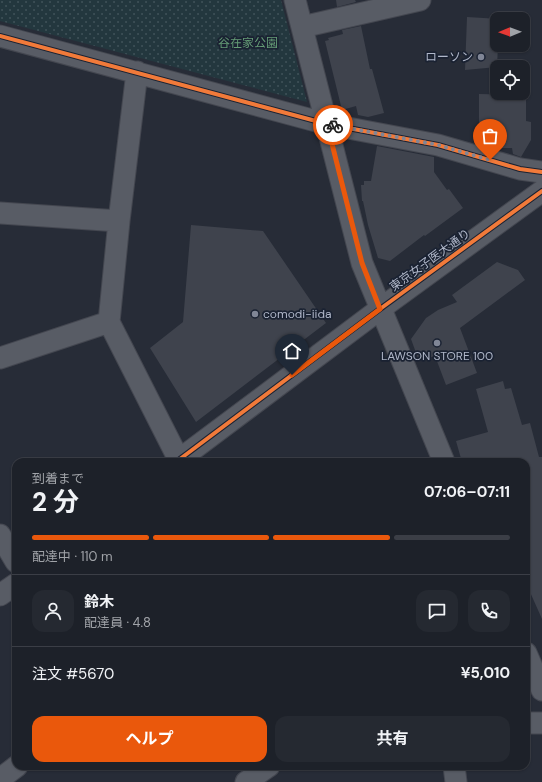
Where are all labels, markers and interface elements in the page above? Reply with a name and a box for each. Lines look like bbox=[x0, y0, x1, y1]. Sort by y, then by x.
north arrow bbox=[490, 12, 530, 52]
map controls bbox=[490, 12, 530, 100]
park label: 谷在家公園 bbox=[218, 35, 278, 51]
place label: ローソン bbox=[425, 49, 473, 65]
marker: ローソン bbox=[476, 52, 486, 62]
button: locate bbox=[490, 60, 530, 100]
courier bbox=[313, 105, 353, 145]
icon: bike bbox=[322, 114, 344, 136]
pin bbox=[473, 119, 507, 160]
icon: bag bbox=[479, 125, 501, 147]
street label: 東京女子医大通り bbox=[386, 225, 474, 295]
place label: comodi-iida bbox=[263, 306, 332, 322]
marker: comodi-iida bbox=[250, 309, 260, 319]
pin bbox=[275, 334, 309, 375]
marker: LAWSON STORE 100 bbox=[432, 338, 442, 348]
icon: home bbox=[281, 340, 303, 362]
place label: LAWSON STORE 100 bbox=[381, 348, 493, 364]
text: 到着まで bbox=[32, 470, 84, 487]
text: 07:06–07:11 bbox=[424, 482, 510, 502]
text: 2 分 bbox=[32, 485, 79, 519]
text: 配達中 · 110 m bbox=[32, 548, 113, 565]
button: person bbox=[32, 590, 74, 632]
button: chat bbox=[416, 590, 458, 632]
button: phone bbox=[468, 590, 510, 632]
text: 鈴木 bbox=[84, 592, 114, 612]
text: 配達員 · 4.8 bbox=[84, 614, 151, 631]
text: ¥5,010 bbox=[461, 663, 510, 683]
text: 注文 #5670 bbox=[32, 664, 114, 684]
button: ヘルプ bbox=[32, 716, 267, 762]
button: 共有 bbox=[275, 716, 510, 762]

